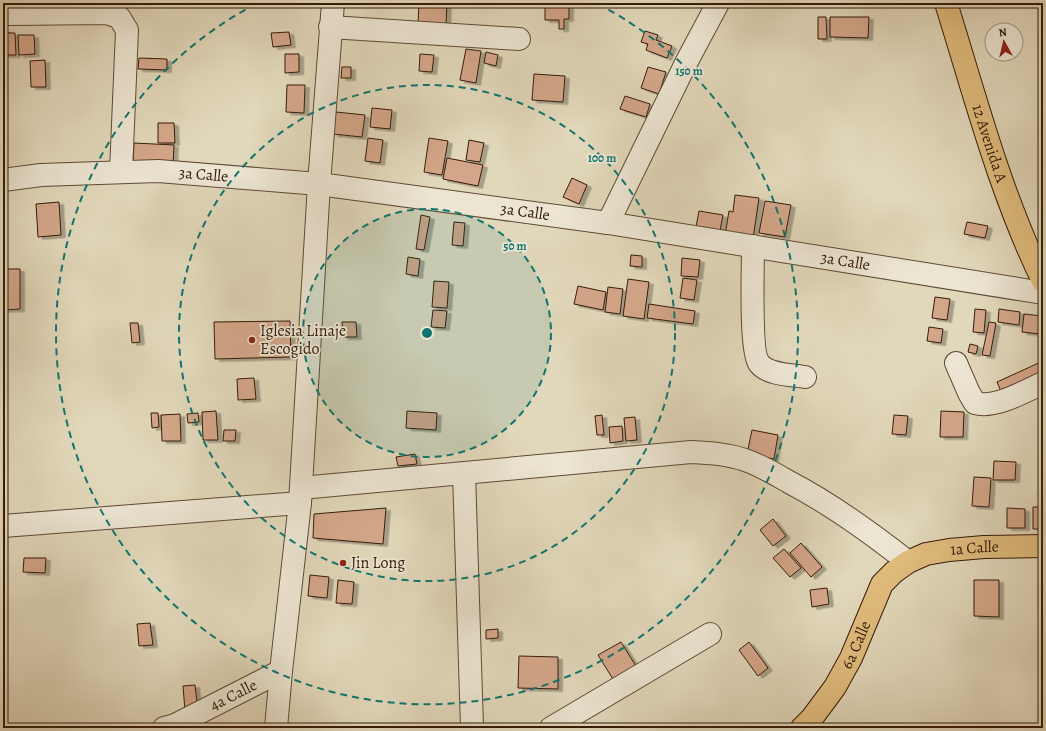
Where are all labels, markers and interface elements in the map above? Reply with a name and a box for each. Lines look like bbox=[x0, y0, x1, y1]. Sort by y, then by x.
north arrow bbox=[984, 22, 1024, 62]
text: N bbox=[998, 25, 1008, 41]
text: 150 m bbox=[675, 63, 703, 79]
street label: 12 Avenida A bbox=[966, 102, 1013, 186]
text: 100 m bbox=[588, 150, 616, 166]
street label: 3a Calle bbox=[178, 162, 229, 188]
street label: 3a Calle bbox=[499, 198, 551, 226]
text: 50 m bbox=[503, 238, 527, 254]
street label: 3a Calle bbox=[819, 246, 872, 276]
place label: Iglesia Linaje Escogido bbox=[260, 320, 346, 360]
centre of rings bbox=[420, 326, 434, 340]
marker: Iglesia Linaje Escogido bbox=[247, 335, 257, 345]
street label: 1a Calle bbox=[949, 536, 999, 561]
place label: Jin Long bbox=[351, 552, 405, 574]
marker: Jin Long bbox=[338, 558, 348, 568]
street label: 6a Calle bbox=[836, 617, 876, 673]
street label: 4a Calle bbox=[206, 674, 261, 716]

